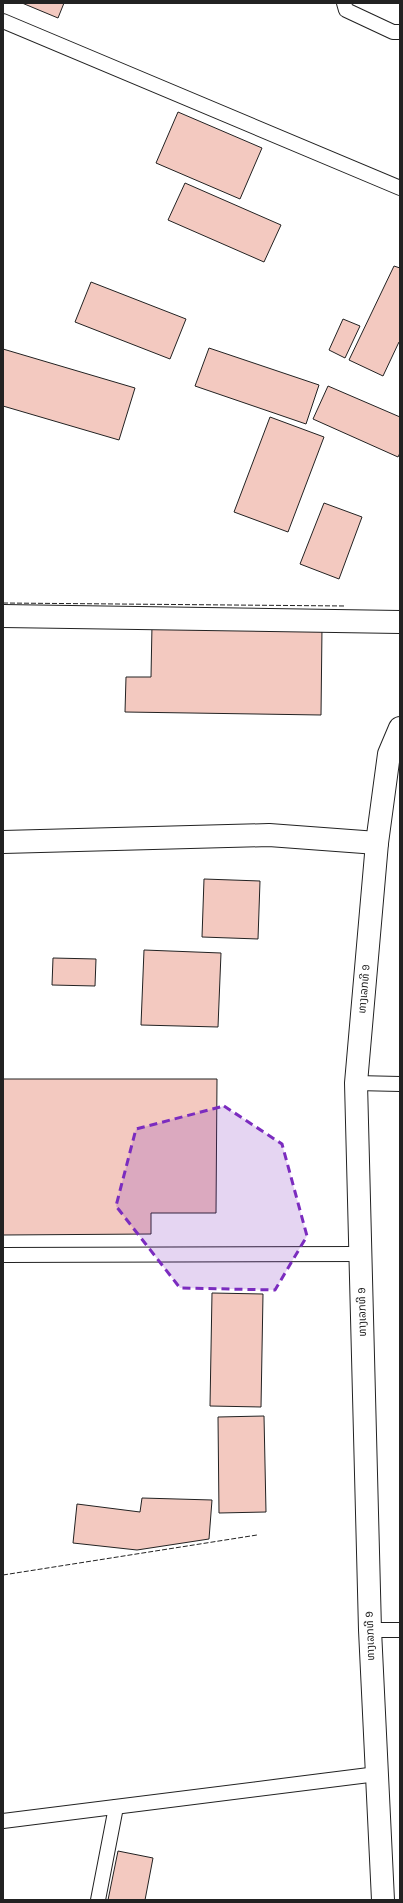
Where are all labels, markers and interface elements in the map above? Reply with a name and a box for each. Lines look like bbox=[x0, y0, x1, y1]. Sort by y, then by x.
street label: ທາງເລກທີ 9 bbox=[355, 964, 373, 1014]
street label: ທາງເລກທີ 9 bbox=[355, 1287, 369, 1337]
street label: ທາງເລກທີ 9 bbox=[363, 1611, 377, 1661]

